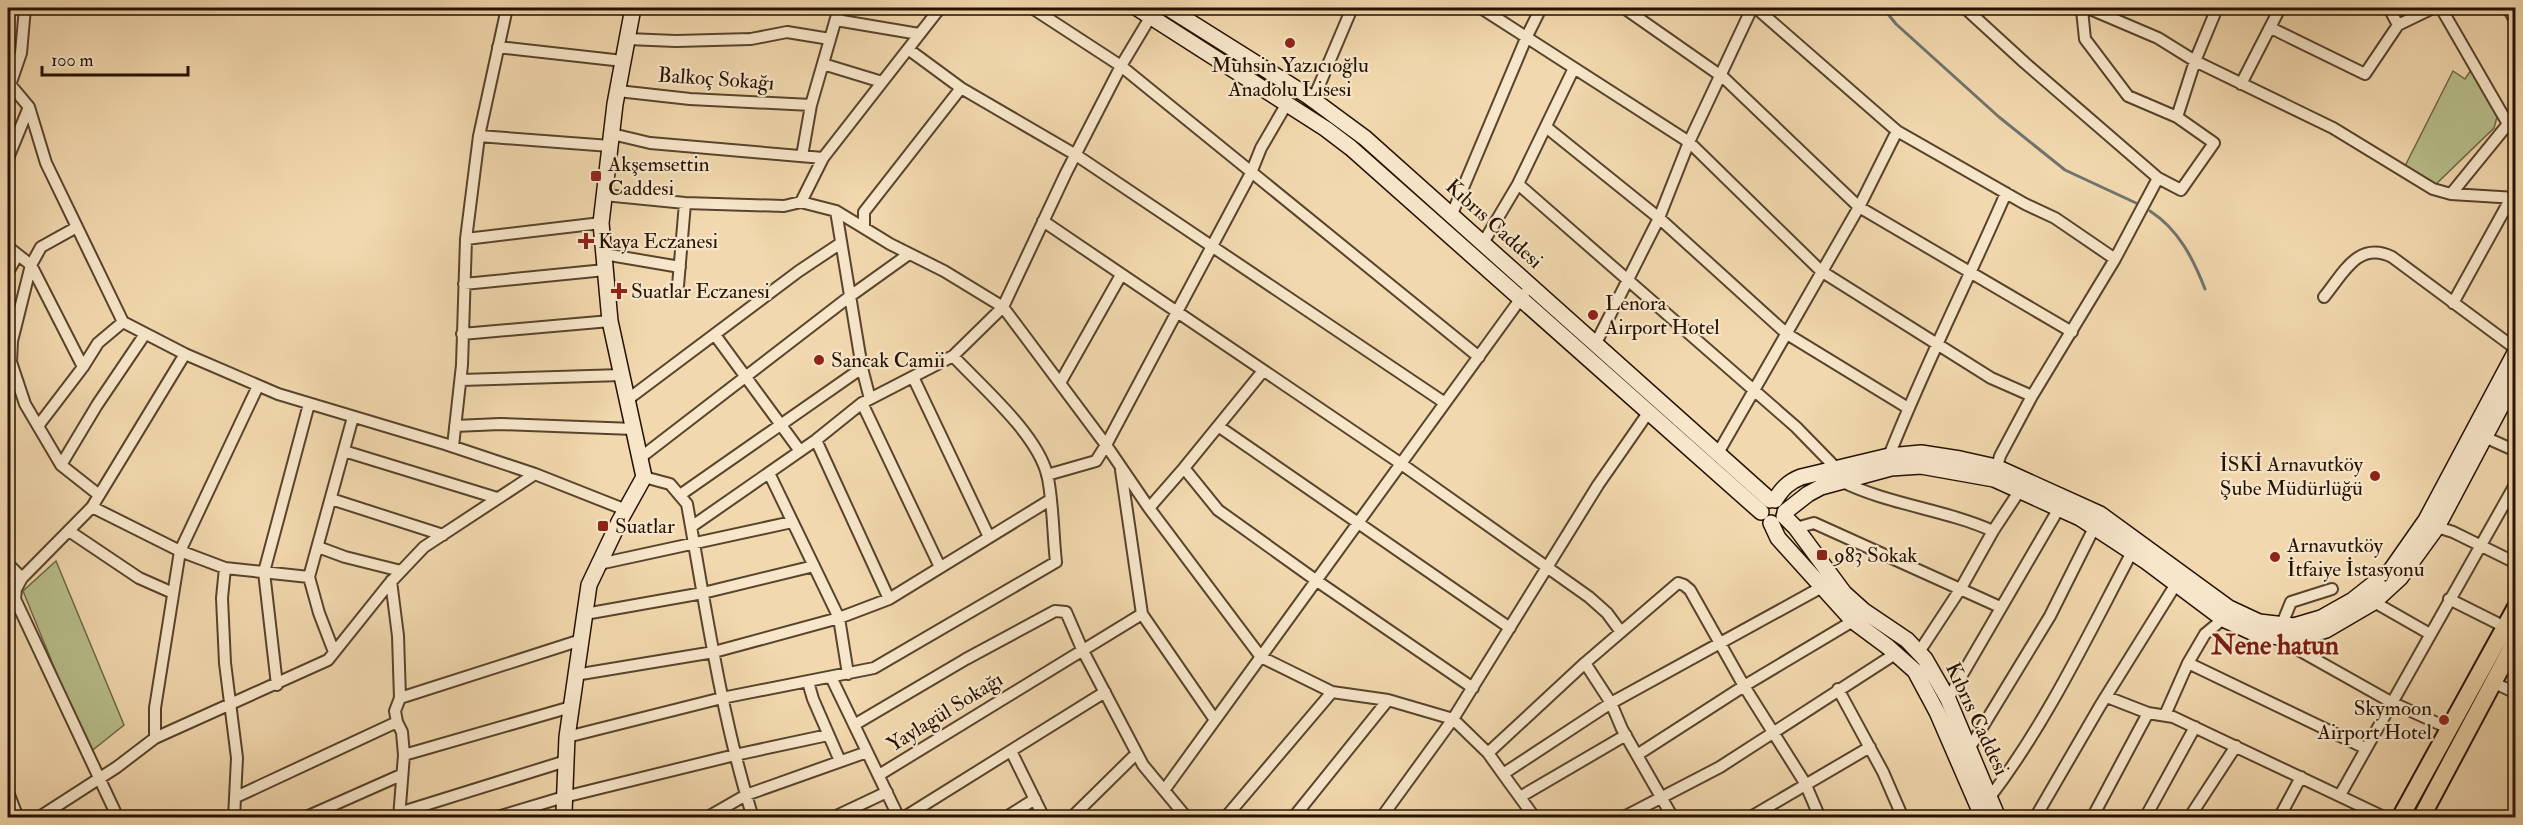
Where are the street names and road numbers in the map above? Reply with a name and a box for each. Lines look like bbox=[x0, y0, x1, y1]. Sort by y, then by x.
street label: Balkoç Sokağı bbox=[657, 61, 775, 97]
street label: Kıbrıs Caddesi bbox=[1440, 173, 1549, 275]
street label: Kıbrıs Caddesi bbox=[1939, 658, 2015, 780]
street label: Yaylagül Sokağı bbox=[882, 666, 1008, 758]

